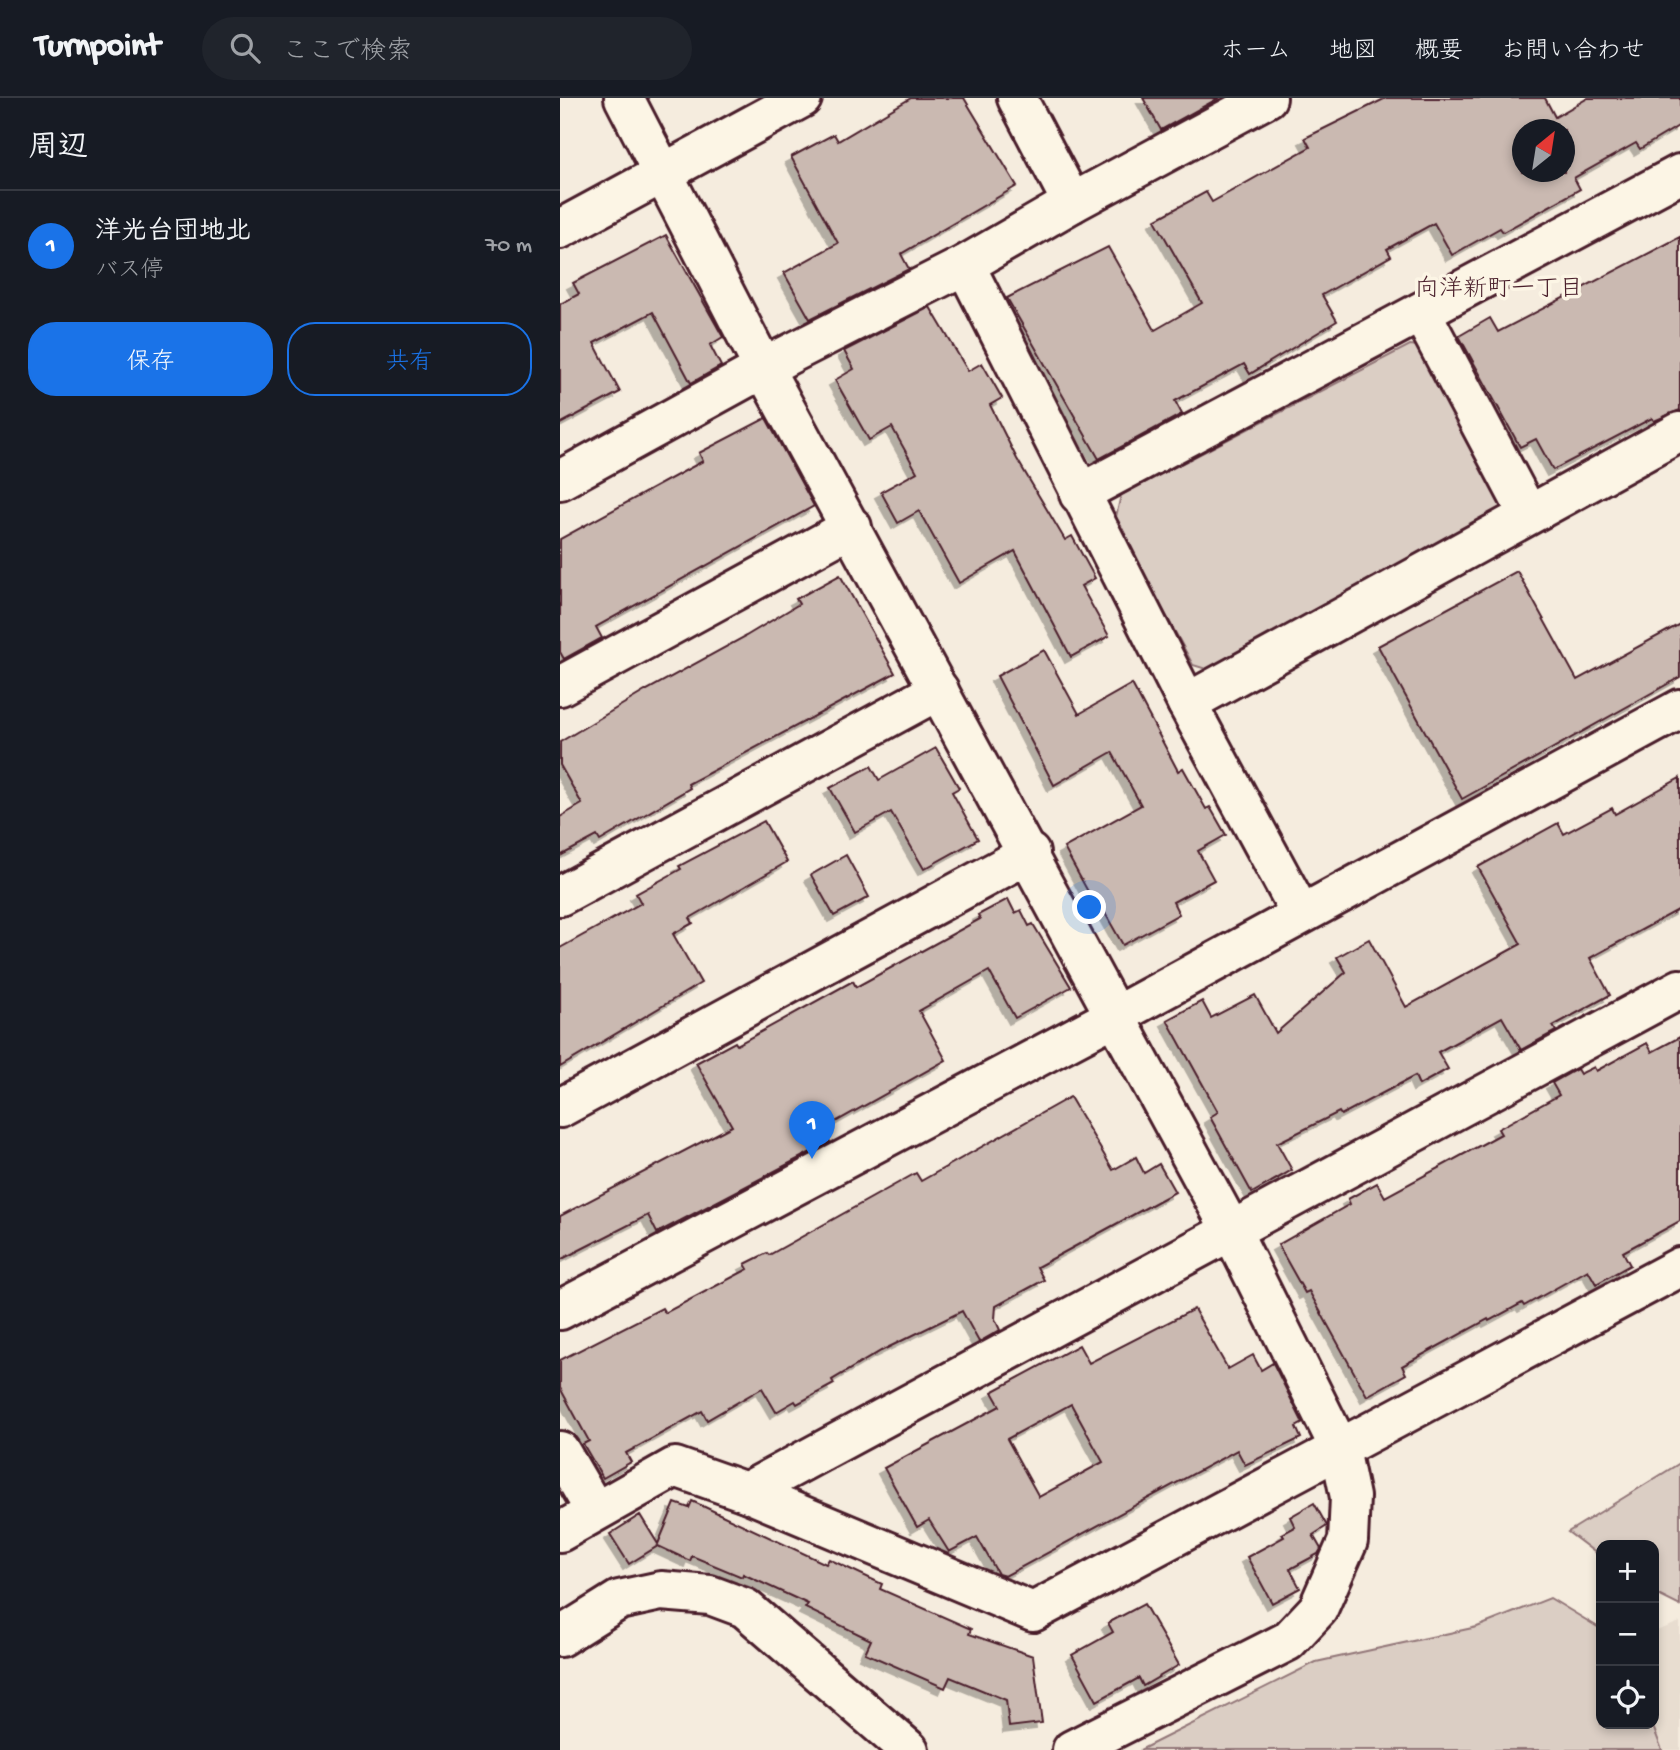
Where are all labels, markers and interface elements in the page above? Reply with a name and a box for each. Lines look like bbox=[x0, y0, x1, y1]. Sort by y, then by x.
search box bbox=[202, 17, 692, 80]
text: Turnpoint bbox=[35, 29, 160, 67]
icon: search bbox=[226, 29, 264, 67]
text: ここで検索 bbox=[282, 38, 412, 69]
text: ホーム bbox=[1220, 38, 1291, 67]
text: 地図 bbox=[1329, 38, 1377, 67]
text: 概要 bbox=[1415, 38, 1463, 67]
text: お問い合わせ bbox=[1501, 38, 1645, 67]
north arrow bbox=[1512, 119, 1575, 182]
text: 周辺 bbox=[28, 132, 88, 167]
text: 洋光台団地北 bbox=[95, 218, 251, 249]
text: 1 bbox=[46, 233, 56, 260]
text: 70 m bbox=[485, 233, 532, 260]
text: バス停 bbox=[95, 258, 164, 285]
district label: 向洋新町一丁目 bbox=[1415, 275, 1583, 305]
button: 保存 bbox=[28, 322, 273, 396]
button: 共有 bbox=[287, 322, 532, 396]
your location bbox=[1072, 890, 1106, 924]
pin: 1 bbox=[789, 1101, 835, 1159]
map controls bbox=[1596, 1540, 1659, 1729]
button: + bbox=[1596, 1540, 1659, 1603]
button: − bbox=[1596, 1603, 1659, 1666]
button: locate bbox=[1596, 1666, 1659, 1729]

